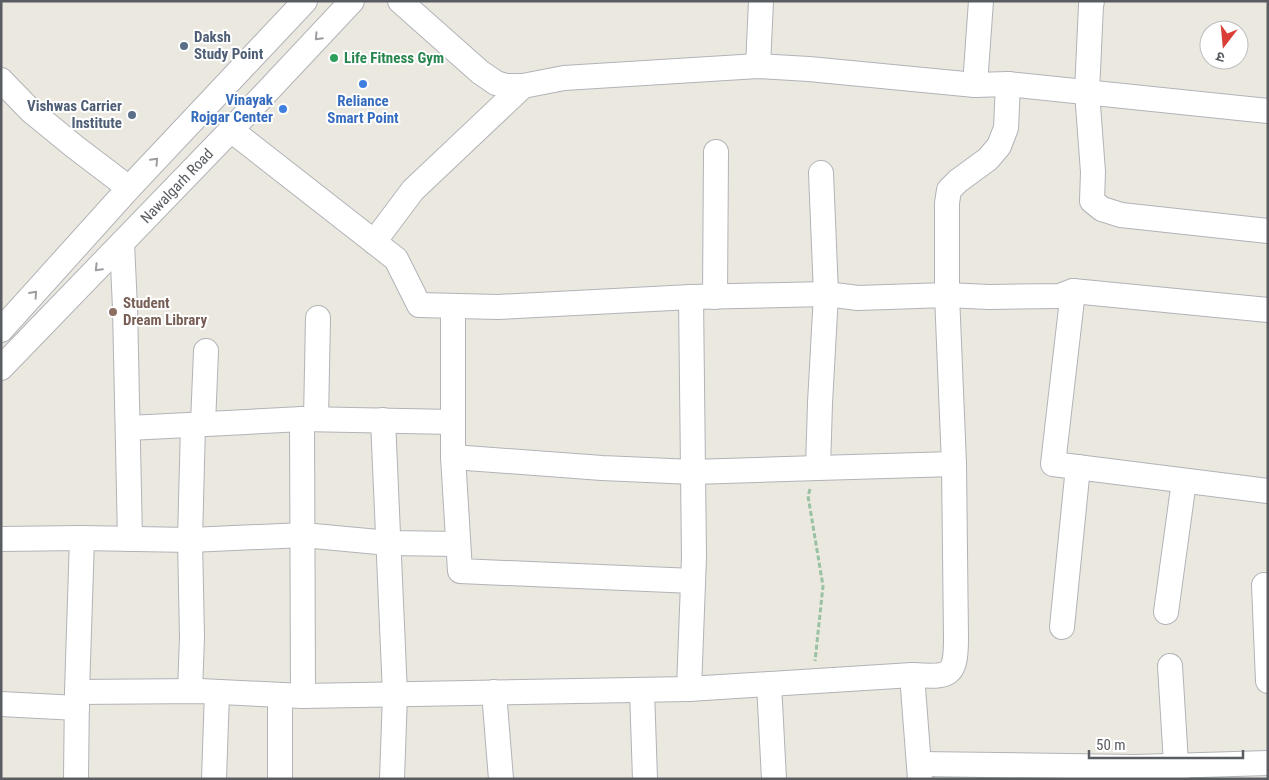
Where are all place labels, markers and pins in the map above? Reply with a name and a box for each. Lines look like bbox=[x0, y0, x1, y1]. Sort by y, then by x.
place label: Daksh Study Point bbox=[194, 28, 264, 63]
marker: Daksh Study Point bbox=[178, 40, 190, 52]
place label: Life Fitness Gym bbox=[344, 49, 444, 67]
marker: Life Fitness Gym bbox=[328, 52, 340, 64]
marker: Reliance Smart Point bbox=[357, 78, 369, 90]
place label: Vinayak Rojgar Center bbox=[191, 91, 274, 126]
place label: Reliance Smart Point bbox=[327, 92, 399, 127]
place label: Vishwas Carrier Institute bbox=[27, 97, 122, 132]
marker: Vinayak Rojgar Center bbox=[277, 103, 289, 115]
marker: Vishwas Carrier Institute bbox=[126, 109, 138, 121]
place label: Student Dream Library bbox=[123, 294, 207, 329]
marker: Student Dream Library bbox=[107, 306, 119, 318]

